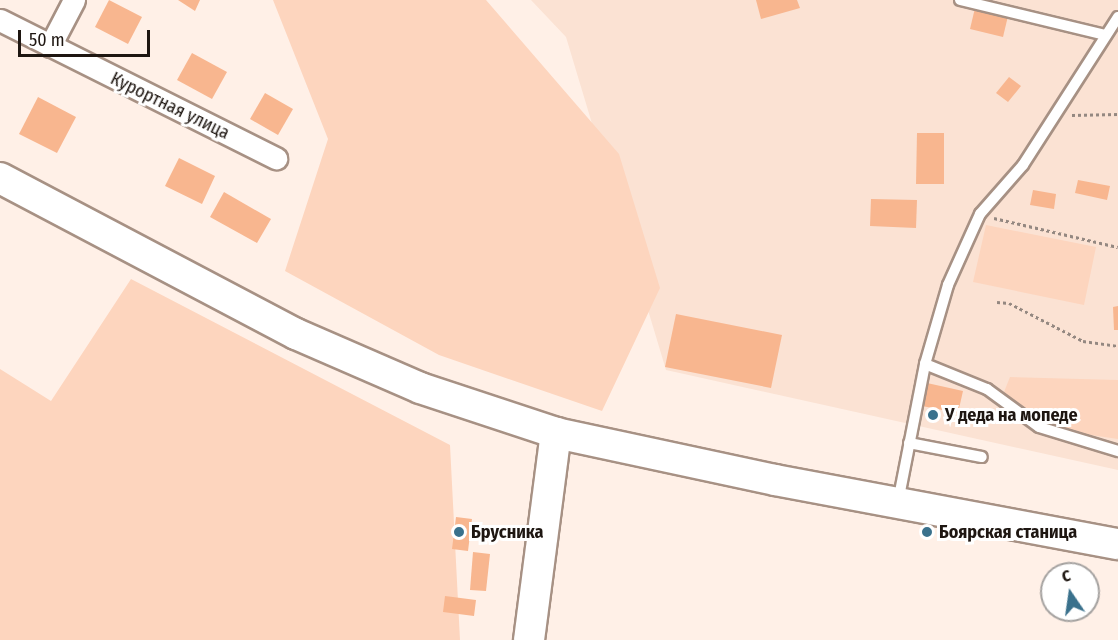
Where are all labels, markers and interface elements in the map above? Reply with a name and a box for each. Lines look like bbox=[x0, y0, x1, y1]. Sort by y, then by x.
scale bar bbox=[21, 18, 153, 56]
text: 50 m bbox=[29, 29, 65, 51]
street label: Курортная улица bbox=[107, 68, 233, 144]
place label: У деда на мопеде bbox=[945, 404, 1078, 426]
marker: У деда на мопеде bbox=[926, 408, 940, 422]
place label: Брусника bbox=[471, 521, 544, 543]
place label: Боярская станица bbox=[939, 521, 1077, 543]
marker: Брусника bbox=[452, 525, 466, 539]
marker: Боярская станица bbox=[920, 525, 934, 539]
north arrow bbox=[1040, 562, 1100, 622]
text: С bbox=[1060, 566, 1073, 586]

